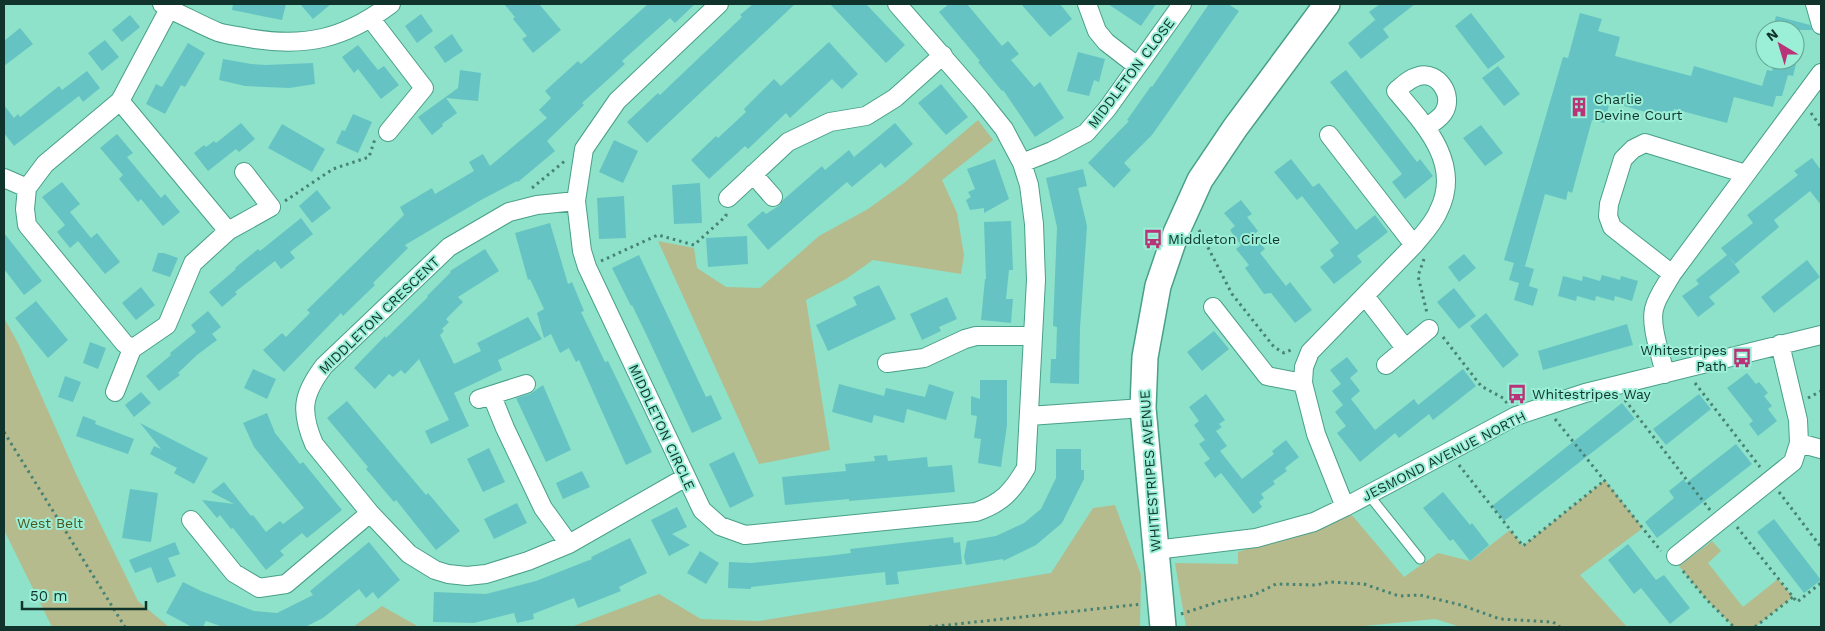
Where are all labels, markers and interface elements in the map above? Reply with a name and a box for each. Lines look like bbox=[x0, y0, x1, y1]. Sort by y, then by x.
street label: MIDDLETON CLOSE bbox=[1085, 15, 1178, 131]
north arrow bbox=[1755, 20, 1805, 70]
text: N bbox=[1763, 25, 1781, 44]
place label: Charlie Devine Court bbox=[1594, 91, 1682, 123]
building icon: Charlie Devine Court bbox=[1568, 96, 1590, 118]
bus stop icon: Middleton Circle bbox=[1142, 228, 1164, 250]
place label: Middleton Circle bbox=[1168, 231, 1280, 247]
street label: MIDDLETON CRESCENT bbox=[315, 253, 443, 377]
place label: Whitestripes Path bbox=[1640, 342, 1727, 374]
bus stop icon: Whitestripes Path bbox=[1731, 347, 1753, 369]
street label: MIDDLETON CIRCLE bbox=[626, 361, 698, 493]
bus stop icon: Whitestripes Way bbox=[1506, 383, 1528, 405]
place label: Whitestripes Way bbox=[1532, 386, 1652, 402]
street label: WHITESTRIPES AVENUE bbox=[1136, 390, 1164, 552]
street label: JESMOND AVENUE NORTH bbox=[1359, 408, 1529, 504]
park label: West Belt bbox=[17, 515, 83, 531]
scale bar bbox=[22, 578, 146, 610]
text: 50 m bbox=[30, 587, 67, 605]

